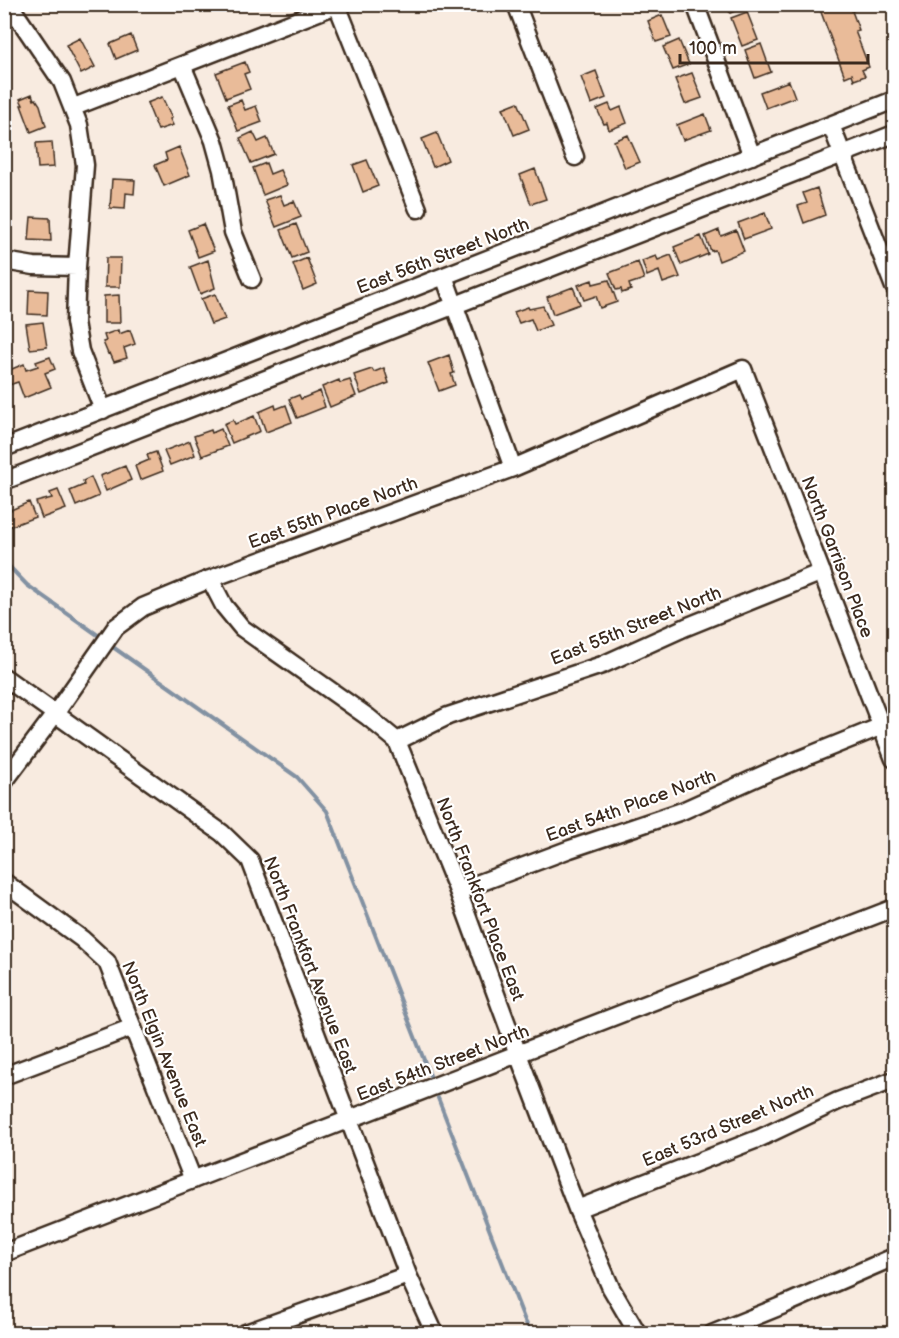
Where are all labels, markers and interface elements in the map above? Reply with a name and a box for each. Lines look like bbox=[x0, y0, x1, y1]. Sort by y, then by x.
scale bar bbox=[680, 27, 868, 65]
text: 100 m bbox=[689, 38, 737, 59]
street label: East 56th Street North bbox=[354, 213, 532, 299]
street label: East 55th Place North bbox=[245, 473, 421, 553]
street label: North Garrison Place bbox=[796, 473, 878, 641]
street label: East 55th Street North bbox=[548, 582, 724, 670]
street label: East 54th Place North bbox=[543, 765, 719, 847]
street label: North Frankfort Place East bbox=[431, 794, 529, 1004]
street label: North Frankfort Avenue East bbox=[259, 854, 361, 1077]
street label: North Elgin Avenue East bbox=[117, 958, 211, 1150]
street label: East 54th Street North bbox=[354, 1020, 532, 1106]
street label: East 53rd Street North bbox=[639, 1080, 817, 1172]

